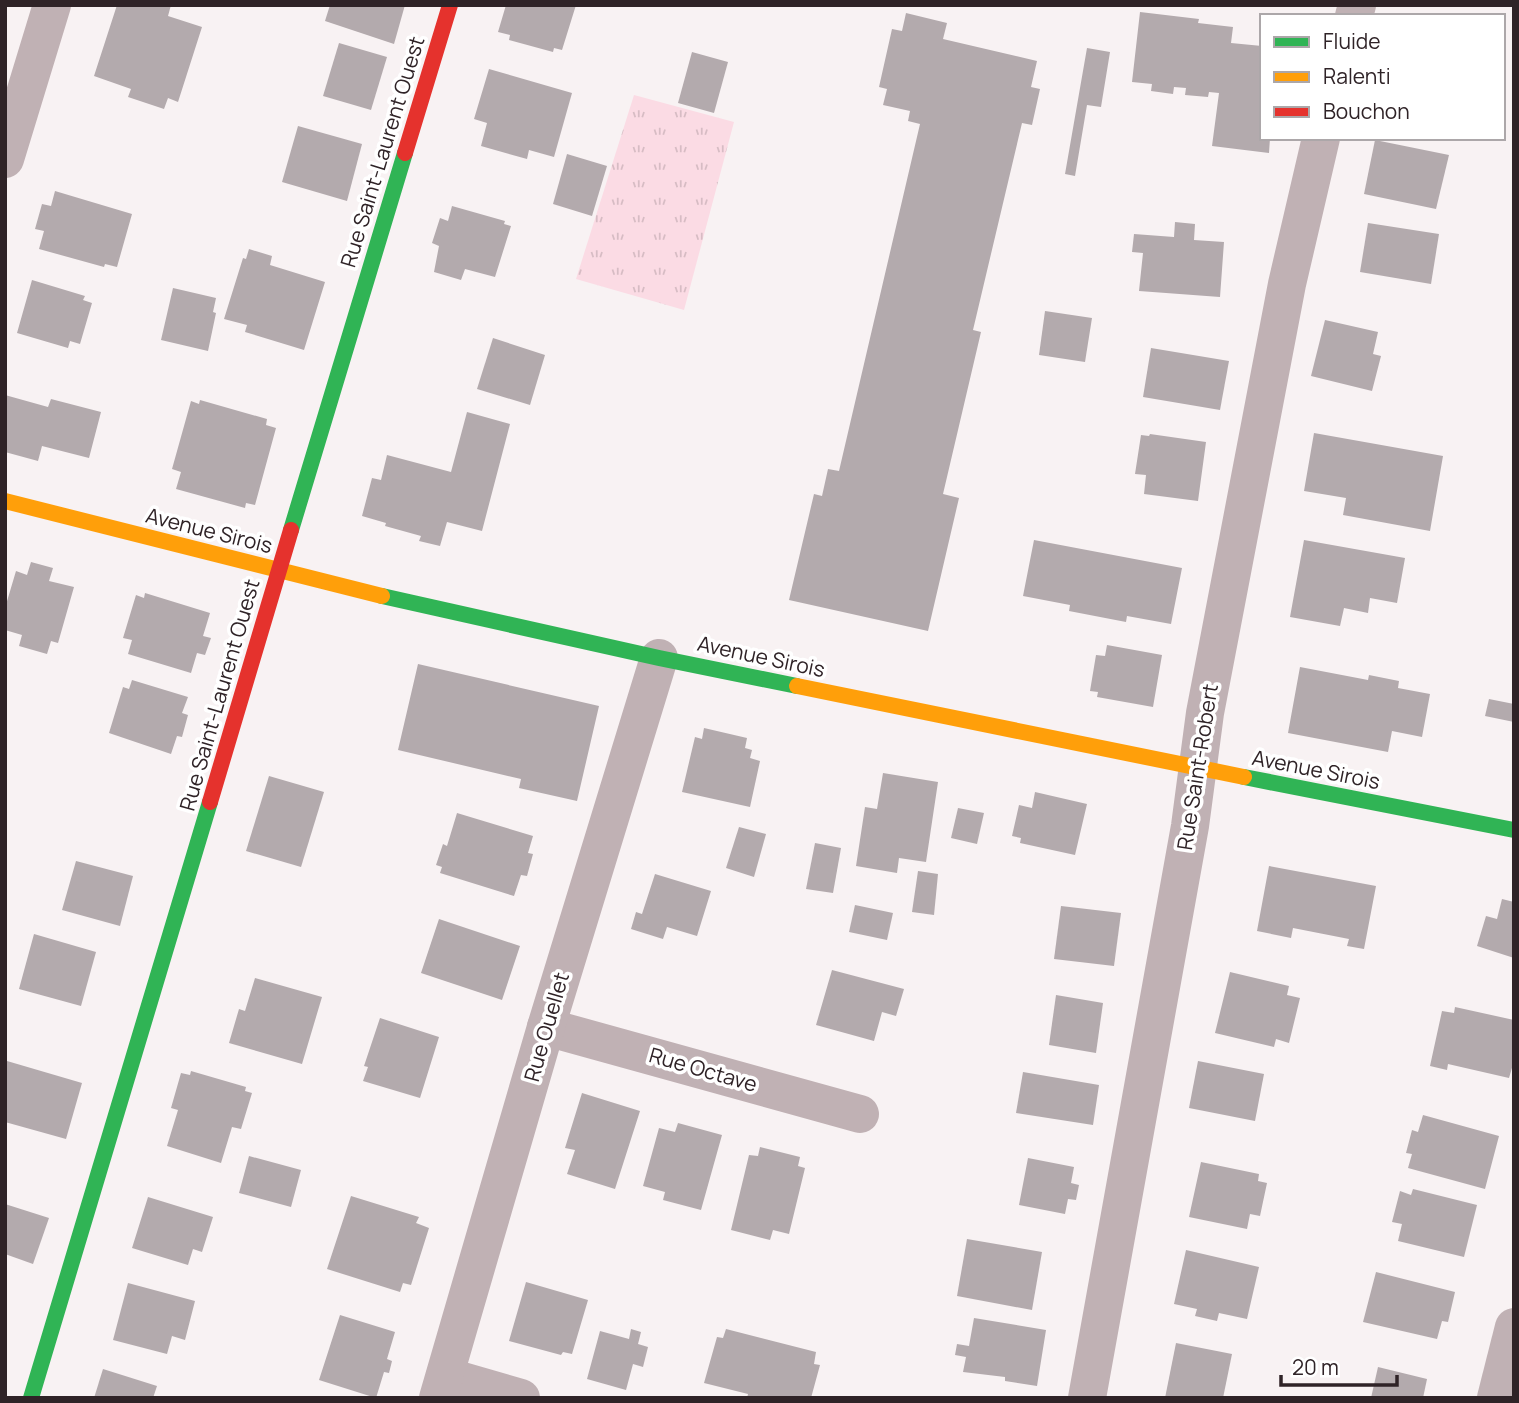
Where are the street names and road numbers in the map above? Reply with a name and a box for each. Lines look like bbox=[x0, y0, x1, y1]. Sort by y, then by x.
street label: Rue Saint-Laurent Ouest bbox=[334, 33, 431, 271]
street label: Avenue Sirois bbox=[143, 501, 276, 559]
street label: Rue Saint-Laurent Ouest bbox=[172, 575, 266, 814]
street label: Avenue Sirois bbox=[695, 629, 828, 683]
street label: Rue Saint-Robert bbox=[1170, 682, 1224, 852]
street label: Avenue Sirois bbox=[1250, 743, 1382, 795]
street label: Rue Ouellet bbox=[517, 969, 575, 1085]
street label: Rue Octave bbox=[646, 1040, 761, 1098]

